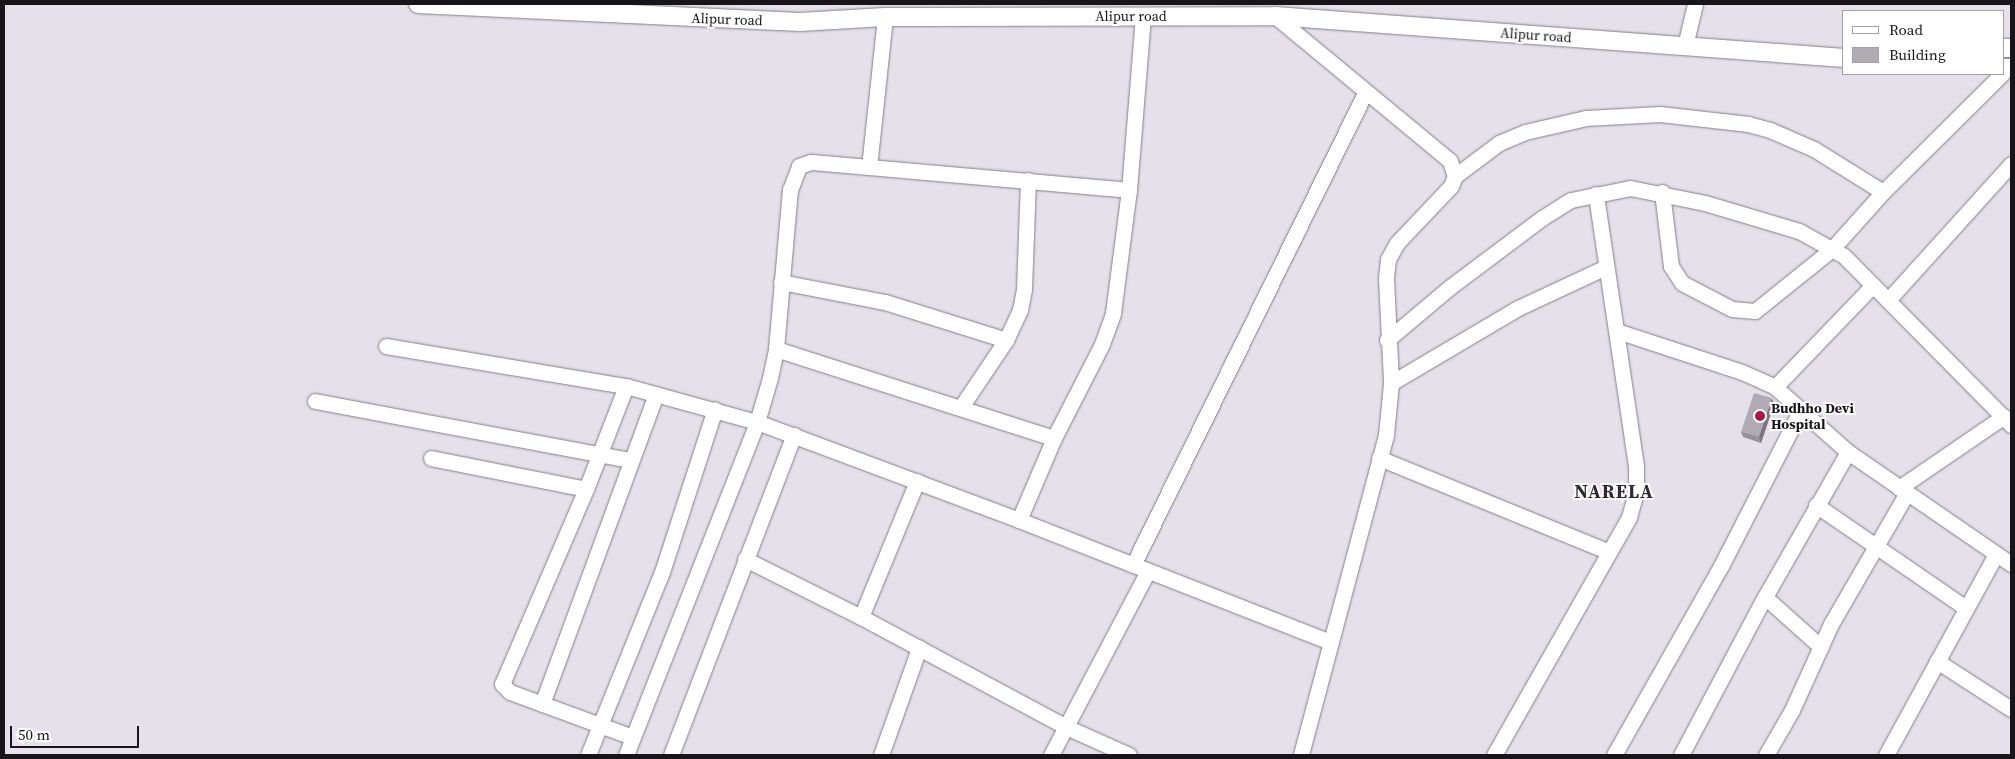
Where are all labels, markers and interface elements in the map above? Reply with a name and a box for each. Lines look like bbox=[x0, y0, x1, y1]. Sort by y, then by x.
street label: Alipur road bbox=[1095, 8, 1167, 24]
street label: Alipur road bbox=[691, 9, 763, 29]
legend bbox=[1842, 10, 2005, 75]
text: Road bbox=[1889, 19, 1923, 40]
street label: Alipur road bbox=[1500, 24, 1572, 46]
text: Building bbox=[1889, 44, 1946, 65]
place label: Budhho Devi Hospital bbox=[1771, 400, 1854, 432]
marker: Budhho Devi Hospital bbox=[1753, 409, 1767, 423]
district label: NARELA bbox=[1573, 481, 1655, 503]
scale bar bbox=[12, 716, 141, 748]
text: 50 m bbox=[18, 724, 50, 745]

